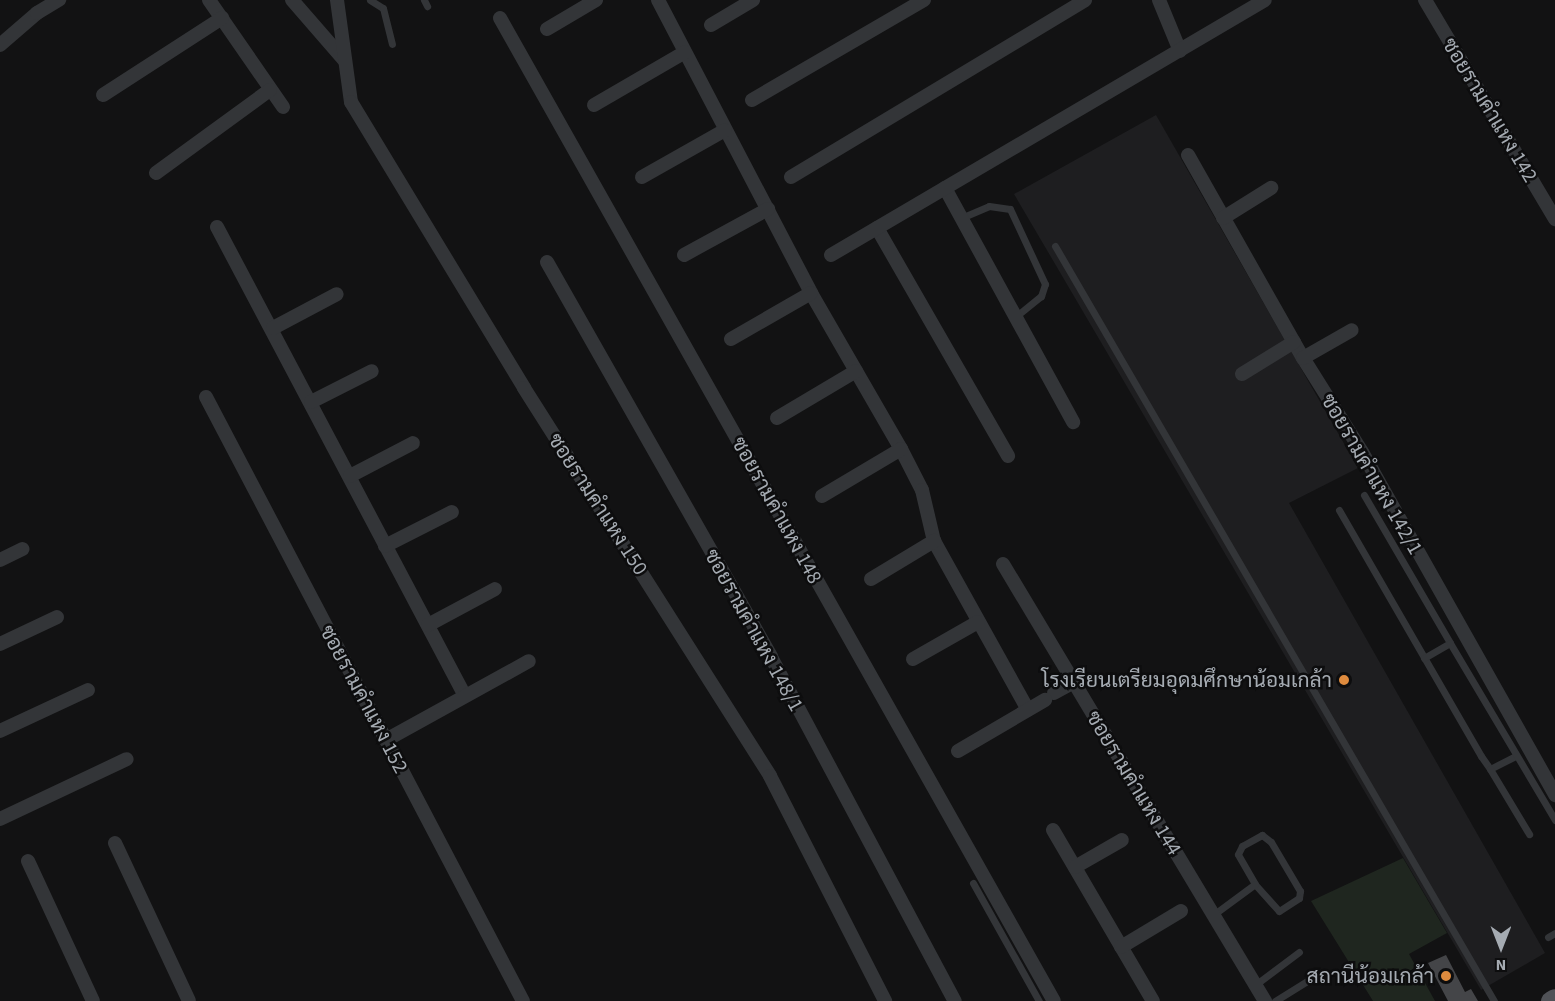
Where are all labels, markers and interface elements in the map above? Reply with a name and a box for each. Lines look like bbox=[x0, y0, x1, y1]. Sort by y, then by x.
street label: ซอยรามคำแหง 142 bbox=[1437, 33, 1543, 187]
street label: ซอยรามคำแหง 142/1 bbox=[1316, 389, 1428, 559]
street label: ซอยรามคำแหง 150 bbox=[543, 428, 653, 580]
street label: ซอยรามคำแหง 148 bbox=[726, 432, 828, 588]
street label: ซอยรามคำแหง 148/1 bbox=[699, 544, 809, 716]
street label: ซอยรามคำแหง 152 bbox=[314, 621, 414, 777]
place label: โรงเรียนเตรียมอุดมศึกษาน้อมเกล้า bbox=[1042, 667, 1332, 693]
marker: โรงเรียนเตรียมอุดมศึกษาน้อมเกล้า bbox=[1337, 673, 1351, 687]
street label: ซอยรามคำแหง 144 bbox=[1081, 706, 1187, 860]
north arrow bbox=[1471, 917, 1531, 977]
text: N bbox=[1496, 954, 1506, 976]
place label: สถานีน้อมเกล้า bbox=[1306, 963, 1434, 989]
marker: สถานีน้อมเกล้า bbox=[1439, 969, 1453, 983]

